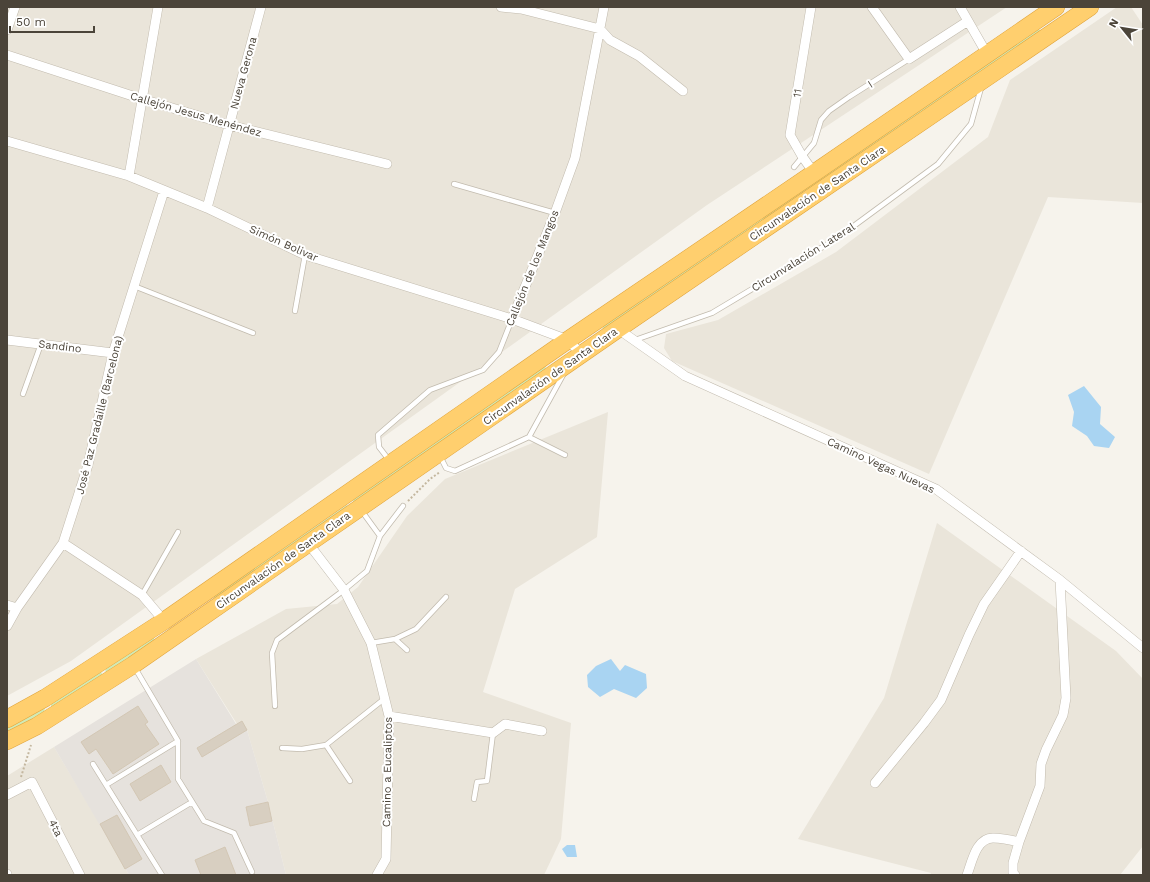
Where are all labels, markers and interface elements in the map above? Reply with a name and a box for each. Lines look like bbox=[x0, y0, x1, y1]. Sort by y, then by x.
scale bar bbox=[10, 8, 94, 34]
north arrow bbox=[1102, 8, 1142, 48]
text: 50 m bbox=[16, 15, 46, 29]
text: N bbox=[1106, 16, 1121, 30]
street label: Nueva Gerona bbox=[228, 35, 259, 111]
street label: I bbox=[865, 78, 875, 91]
street label: 11 bbox=[790, 88, 805, 98]
street label: Callejón Jesus Menéndez bbox=[129, 89, 263, 140]
street label: Circunvalación de Santa Clara bbox=[747, 143, 888, 244]
street label: Callejón de los Mangos bbox=[503, 208, 562, 328]
street label: Circunvalación Lateral bbox=[749, 220, 858, 295]
street label: Simón Bolivar bbox=[247, 222, 321, 265]
street label: Circunvalación de Santa Clara bbox=[481, 325, 620, 428]
street label: José Paz Gradaille (Barcelona) bbox=[73, 334, 126, 496]
street label: Sandino bbox=[38, 337, 82, 356]
street label: Camino Vegas Nuevas bbox=[825, 435, 937, 496]
street label: Circunvalación de Santa Clara bbox=[214, 509, 353, 612]
street label: Camino a Eucaliptos bbox=[380, 717, 395, 827]
street label: 4ta bbox=[46, 817, 65, 839]

